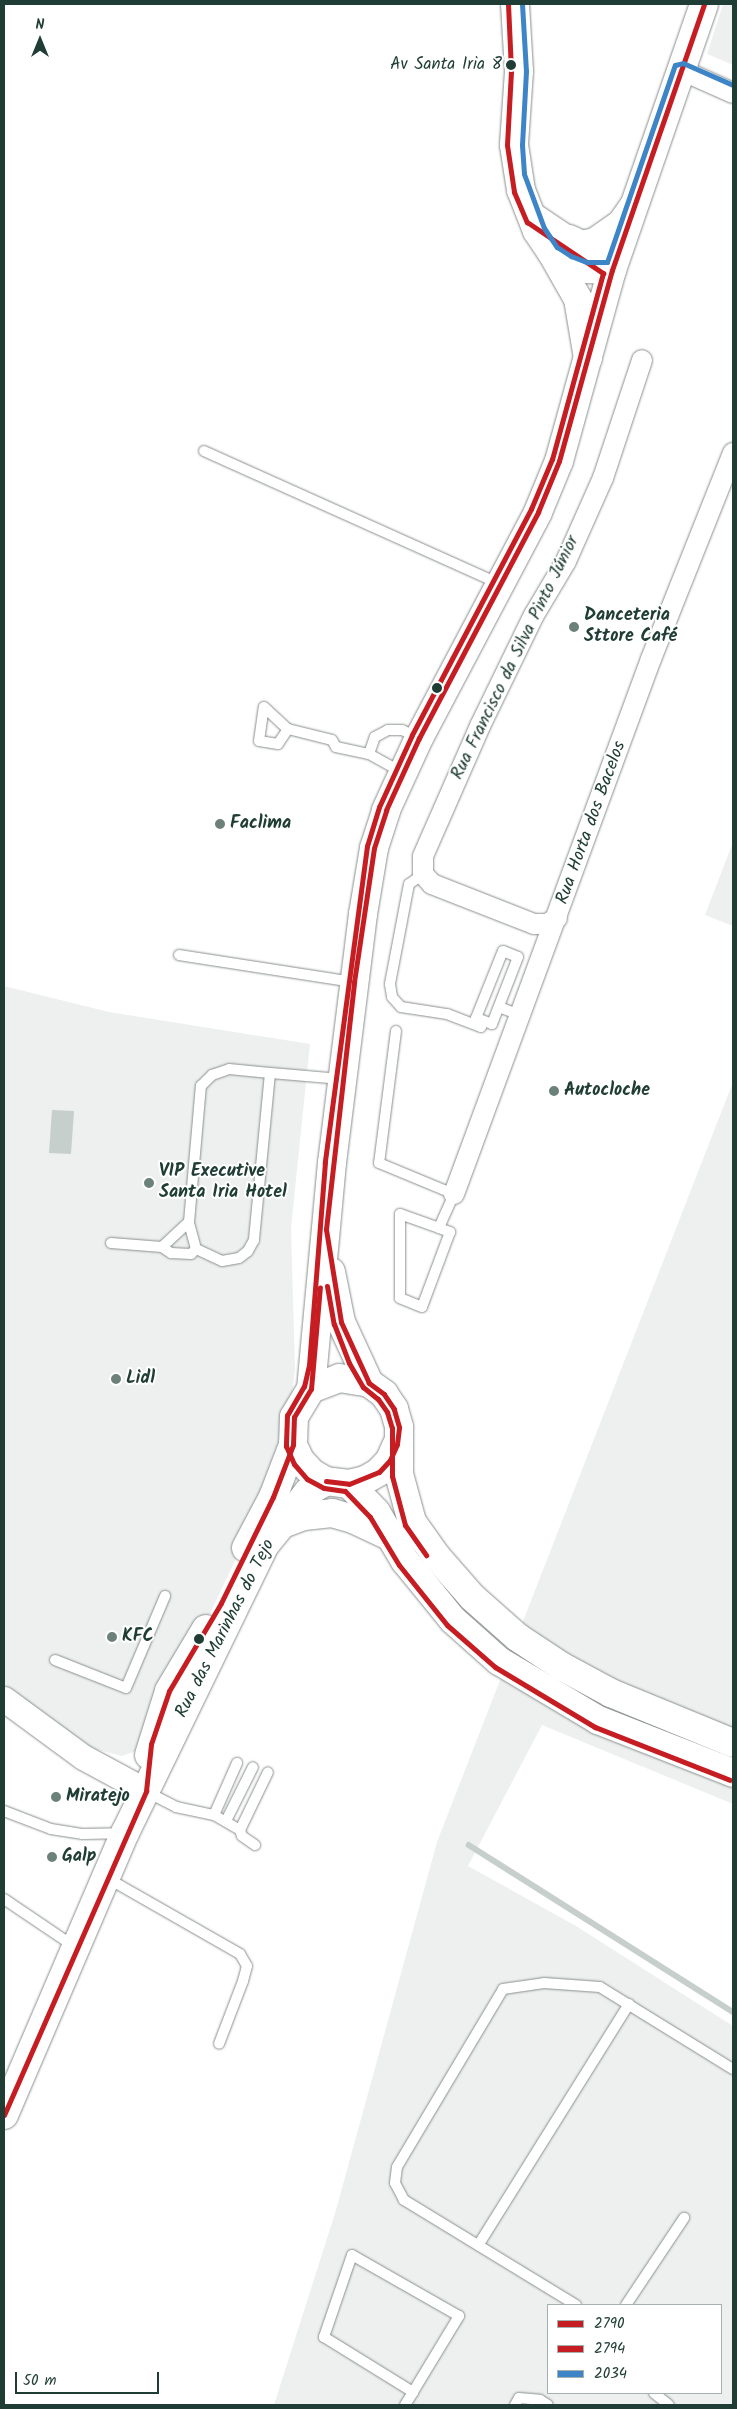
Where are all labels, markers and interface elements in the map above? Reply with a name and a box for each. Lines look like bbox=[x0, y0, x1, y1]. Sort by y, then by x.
text: N bbox=[36, 14, 44, 36]
north arrow bbox=[15, 15, 65, 65]
place label: Av Santa Iria 8 bbox=[390, 55, 502, 75]
marker: Av Santa Iria 8 bbox=[506, 60, 516, 70]
street label: Rua Francisco da Silva Pinto Júnior bbox=[447, 532, 585, 784]
place label: Danceteria Sttore Café bbox=[584, 606, 677, 649]
marker: Danceteria Sttore Café bbox=[568, 621, 580, 633]
unlabelled marker bbox=[432, 683, 442, 693]
street label: Rua Horta dos Bacelos bbox=[552, 739, 632, 907]
place label: Faclima bbox=[230, 813, 291, 835]
marker: Faclima bbox=[214, 818, 226, 830]
place label: Autocloche bbox=[564, 1080, 650, 1102]
marker: Autocloche bbox=[548, 1085, 560, 1097]
place label: VIP Executive Santa Iria Hotel bbox=[159, 1162, 287, 1204]
marker: VIP Executive Santa Iria Hotel bbox=[143, 1177, 155, 1189]
place label: Lidl bbox=[126, 1368, 155, 1390]
marker: Lidl bbox=[110, 1373, 122, 1385]
street label: Rua das Marinhas do Tejo bbox=[172, 1536, 280, 1722]
place label: KFC bbox=[122, 1626, 154, 1648]
marker: KFC bbox=[106, 1631, 118, 1643]
unlabelled marker bbox=[194, 1634, 204, 1644]
place label: Miratejo bbox=[66, 1786, 130, 1808]
marker: Miratejo bbox=[50, 1791, 62, 1803]
place label: Galp bbox=[62, 1846, 96, 1868]
marker: Galp bbox=[46, 1851, 58, 1863]
legend bbox=[547, 2304, 722, 2394]
text: 2790 bbox=[594, 2312, 624, 2336]
text: 2794 bbox=[594, 2337, 625, 2361]
scale bar bbox=[18, 2362, 161, 2394]
text: 2034 bbox=[594, 2362, 627, 2386]
text: 50 m bbox=[23, 2369, 57, 2393]

